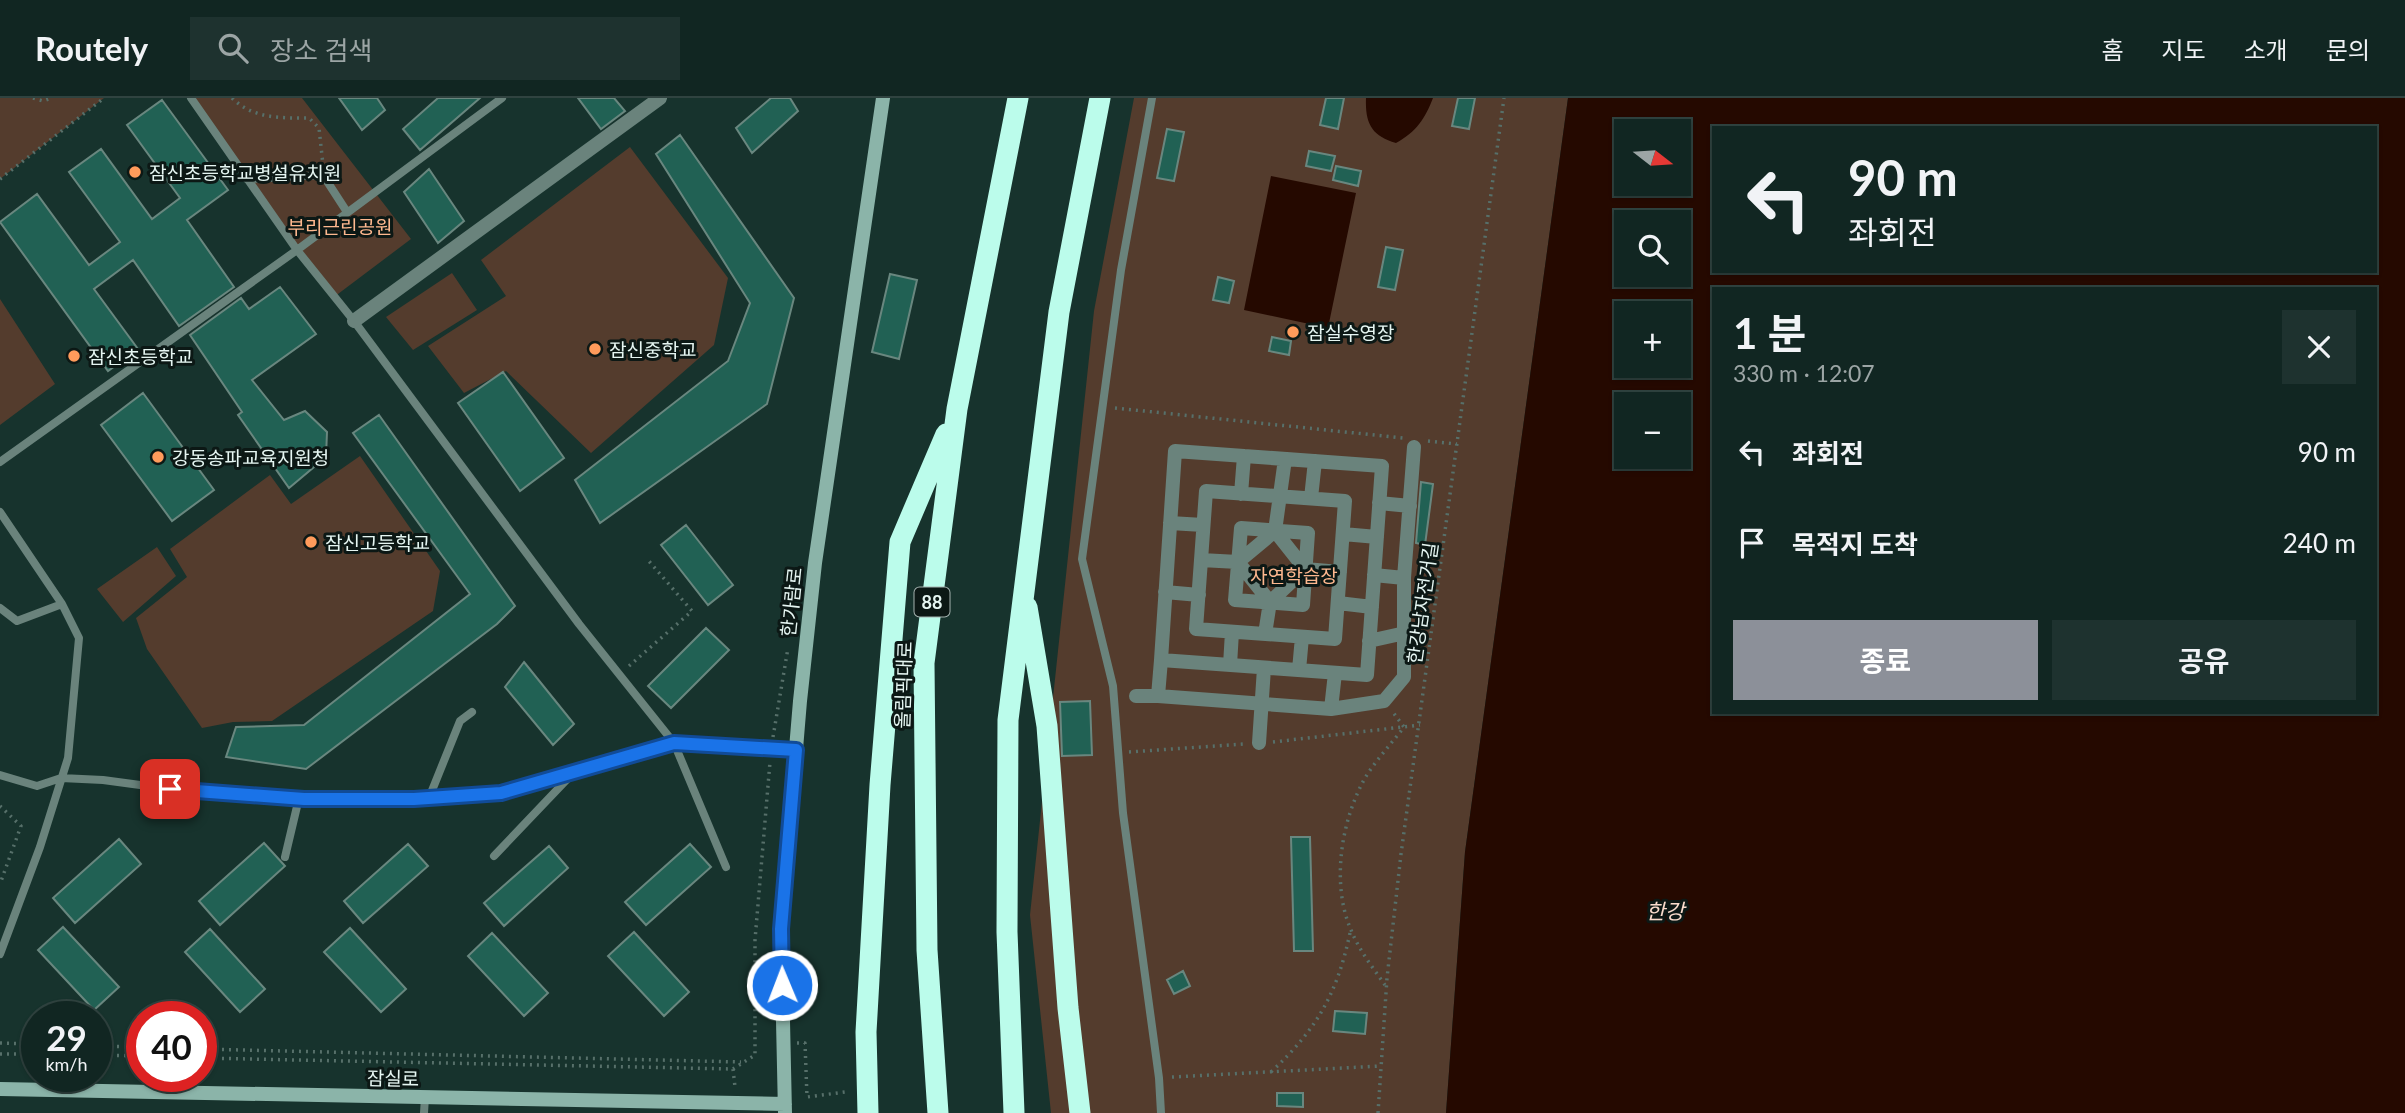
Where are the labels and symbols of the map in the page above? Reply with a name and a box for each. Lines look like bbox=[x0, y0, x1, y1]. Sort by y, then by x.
north arrow bbox=[1614, 119, 1690, 196]
place label: 잠신초등학교병설유치원 bbox=[149, 161, 341, 184]
marker: 잠신초등학교병설유치원 bbox=[127, 164, 143, 180]
park label: 부리근린공원 bbox=[288, 215, 392, 238]
place label: 잠실수영장 bbox=[1307, 321, 1394, 344]
marker: 잠실수영장 bbox=[1285, 324, 1301, 340]
place label: 잠신중학교 bbox=[609, 338, 696, 361]
marker: 잠신중학교 bbox=[587, 341, 603, 357]
place label: 잠신초등학교 bbox=[88, 345, 193, 368]
marker: 잠신초등학교 bbox=[66, 348, 82, 364]
place label: 강동송파교육지원청 bbox=[172, 446, 329, 469]
marker: 강동송파교육지원청 bbox=[150, 449, 166, 465]
place label: 잠신고등학교 bbox=[325, 531, 430, 554]
marker: 잠신고등학교 bbox=[303, 534, 319, 550]
street label: 한강남자전거길 bbox=[1402, 541, 1442, 665]
park label: 자연학습장 bbox=[1250, 564, 1338, 587]
street label: 한가람로 bbox=[776, 566, 806, 638]
road number: 88 bbox=[914, 588, 950, 616]
street label: 올림픽대로 bbox=[890, 641, 916, 729]
pin bbox=[140, 759, 200, 819]
water label: 한강 bbox=[1646, 898, 1687, 923]
position arrow bbox=[745, 948, 819, 1022]
speed limit sign: 40 bbox=[126, 1001, 217, 1092]
street label: 잠실로 bbox=[367, 1066, 419, 1090]

